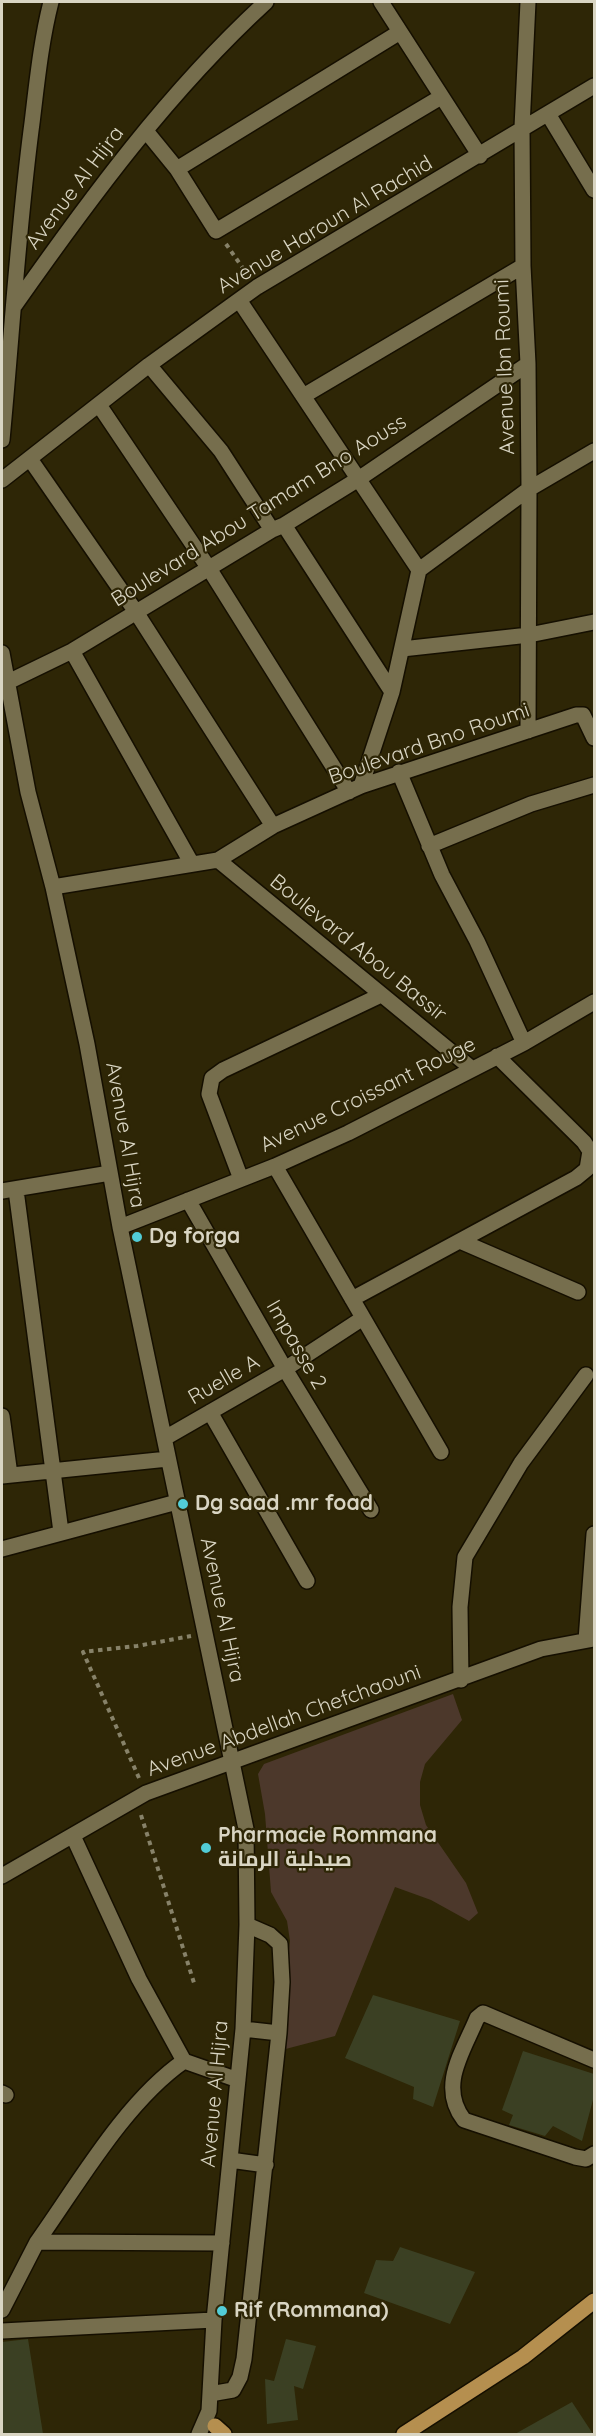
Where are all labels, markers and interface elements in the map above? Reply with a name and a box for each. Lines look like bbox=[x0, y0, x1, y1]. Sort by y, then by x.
street label: Avenue Al Hijra bbox=[21, 121, 129, 255]
street label: Avenue Haroun Al Rachid bbox=[213, 151, 437, 299]
street label: Avenue Ibn Roumi bbox=[489, 279, 521, 455]
street label: Boulevard Abou Tamam Bno Aouss bbox=[107, 409, 411, 613]
street label: Boulevard Bno Roumi bbox=[325, 698, 533, 790]
street label: Boulevard Abou Bassir bbox=[265, 869, 451, 1027]
street label: Avenue Croissant Rouge bbox=[256, 1032, 480, 1158]
street label: Avenue Al Hijra bbox=[100, 1060, 150, 1210]
place label: Dg forga bbox=[149, 1224, 240, 1250]
marker: Dg forga bbox=[130, 1230, 144, 1244]
street label: Impasse 2 bbox=[260, 1296, 332, 1394]
street label: Ruelle A bbox=[184, 1350, 264, 1410]
place label: Dg saad .mr foad bbox=[195, 1491, 373, 1517]
marker: Dg saad .mr foad bbox=[176, 1497, 190, 1511]
street label: Avenue Al Hijra bbox=[194, 1535, 250, 1685]
street label: Avenue Abdellah Chefchaouni bbox=[144, 1660, 424, 1782]
place label: Pharmacie Rommana صيدلية الرمانة bbox=[218, 1823, 437, 1873]
marker: Pharmacie Rommana صيدلية الرمانة bbox=[199, 1841, 213, 1855]
street label: Avenue Al Hijra bbox=[196, 2019, 234, 2169]
place label: Rif (Rommana) bbox=[234, 2298, 388, 2324]
marker: Rif (Rommana) bbox=[215, 2304, 229, 2318]

